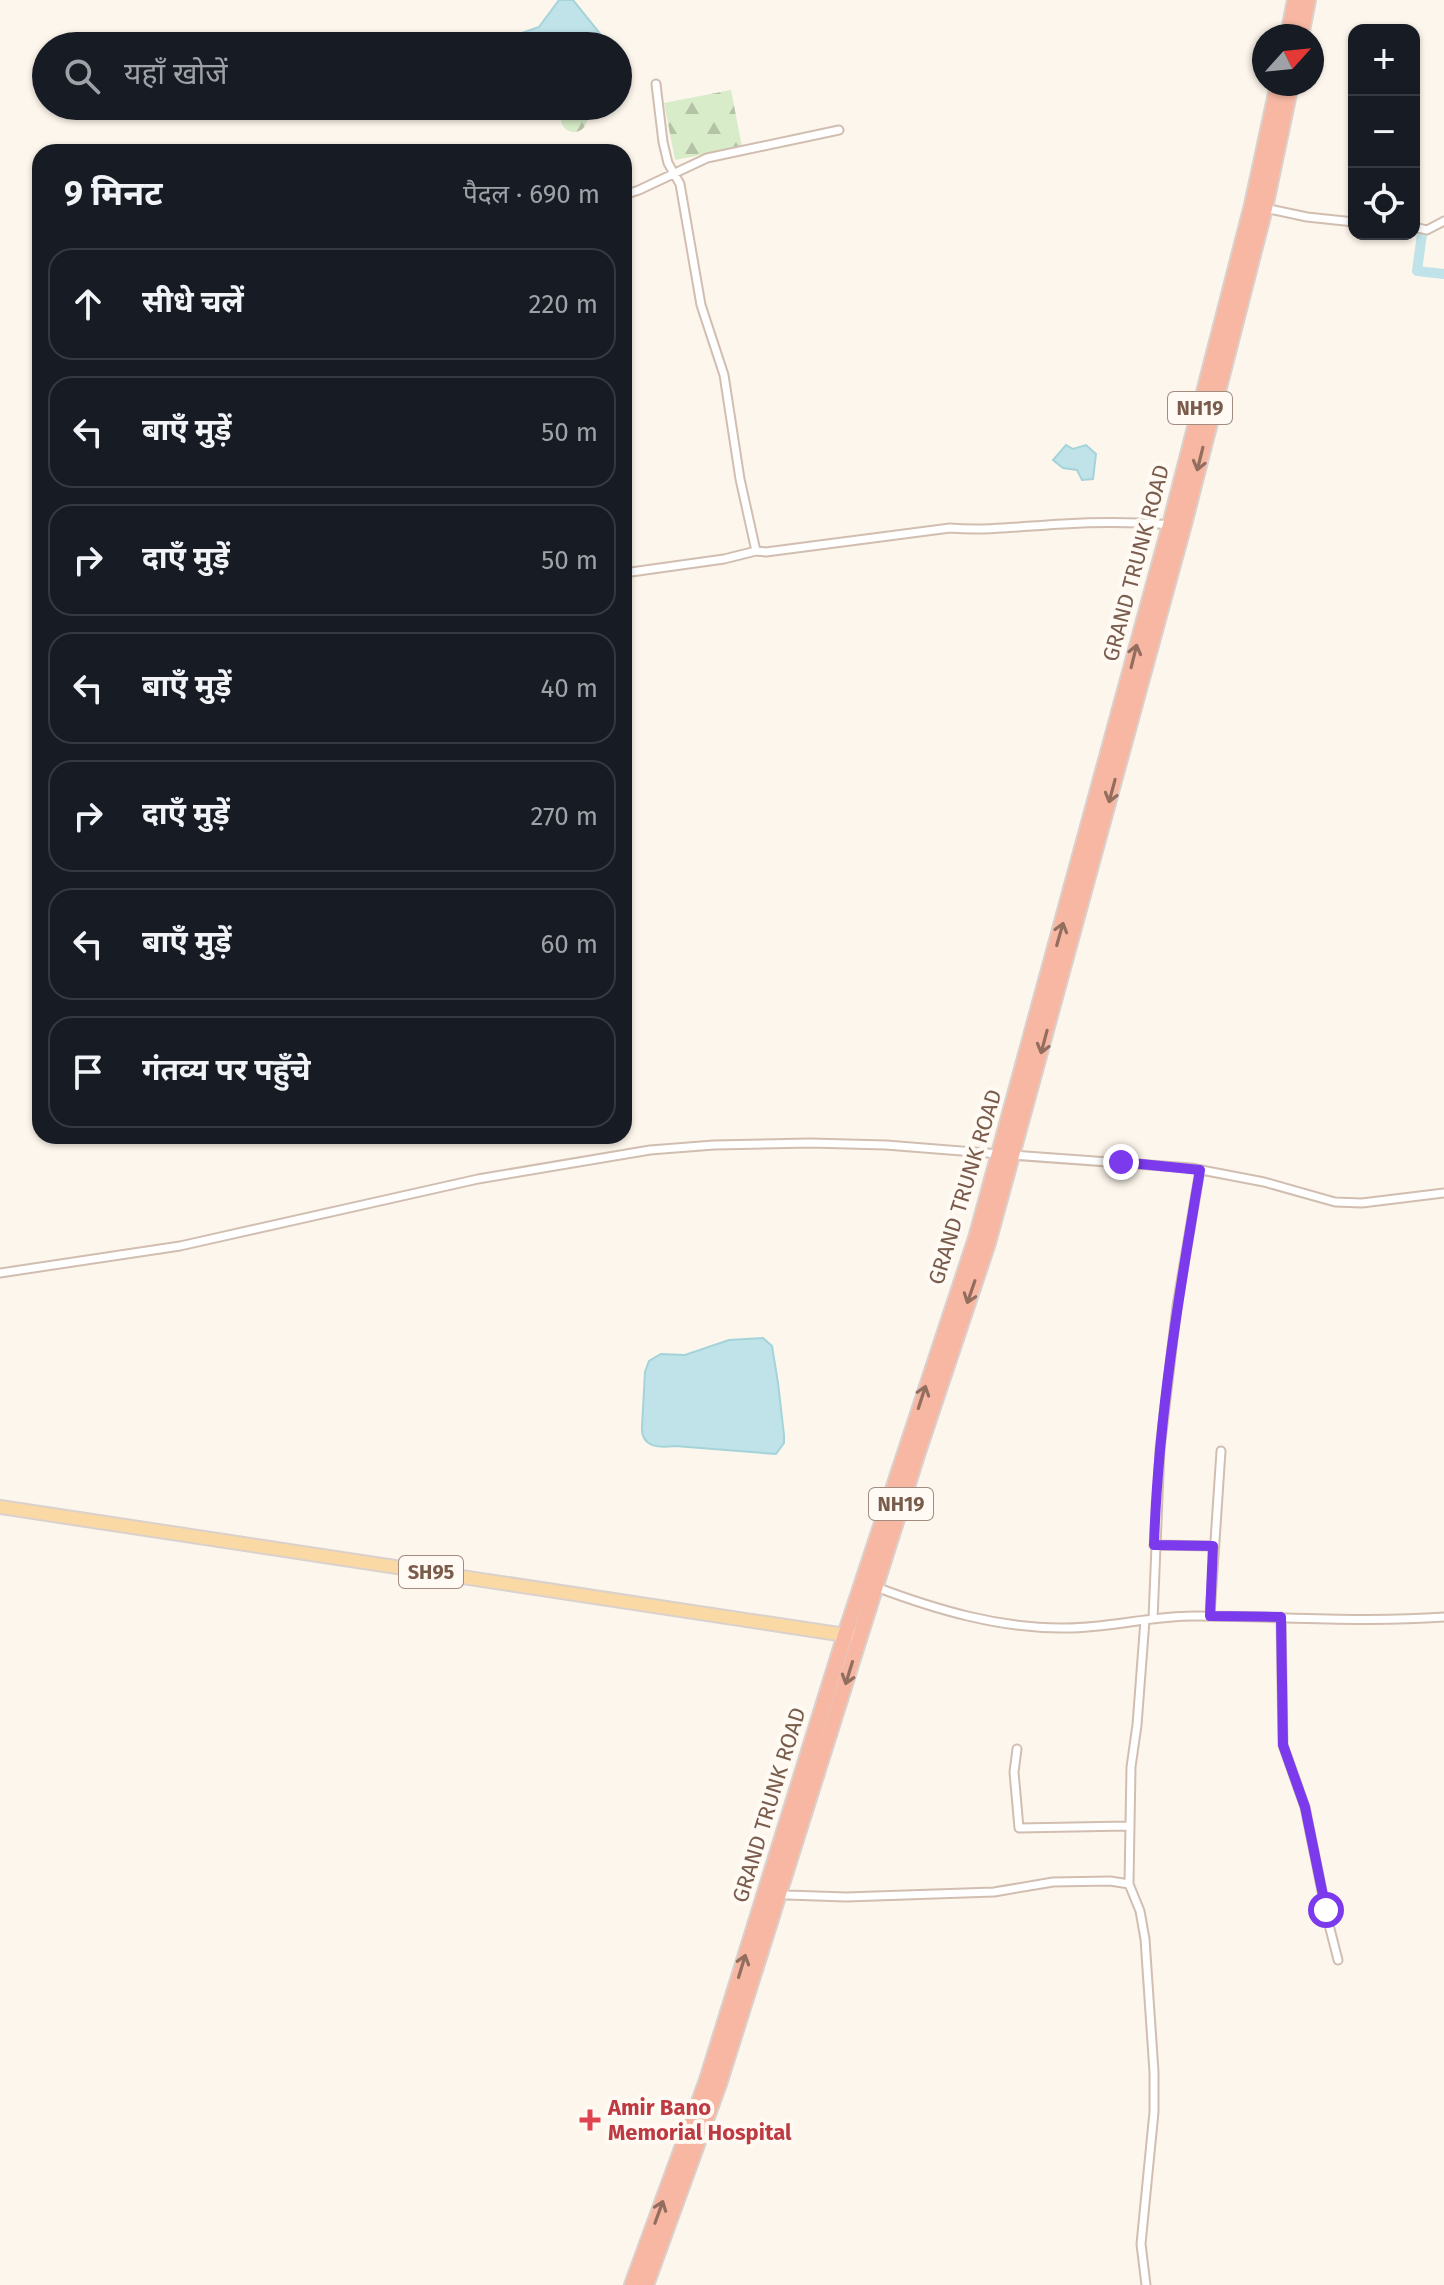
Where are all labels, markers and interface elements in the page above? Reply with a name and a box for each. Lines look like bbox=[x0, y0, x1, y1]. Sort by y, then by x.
north arrow bbox=[1252, 24, 1324, 96]
map controls bbox=[1348, 24, 1420, 240]
button: + bbox=[1348, 24, 1420, 96]
search box bbox=[32, 32, 632, 120]
icon: search bbox=[60, 54, 104, 98]
text: यहाँ खोजें bbox=[124, 56, 228, 92]
button: − bbox=[1348, 96, 1420, 168]
button: locate bbox=[1348, 168, 1420, 240]
text: 9 मिनट bbox=[64, 173, 162, 214]
text: पैदल · 690 m bbox=[463, 179, 600, 210]
icon: ahead bbox=[66, 282, 110, 326]
text: सीधे चलें bbox=[142, 284, 244, 320]
text: 220 m bbox=[529, 289, 598, 320]
road number: NH19 bbox=[1168, 392, 1232, 424]
icon: left bbox=[66, 410, 110, 454]
text: बाएँ मुड़ें bbox=[142, 412, 231, 448]
text: 50 m bbox=[541, 417, 598, 448]
one-way arrow bbox=[1192, 446, 1207, 472]
street label: GRAND TRUNK ROAD bbox=[1097, 462, 1175, 664]
icon: right bbox=[66, 538, 110, 582]
text: दाएँ मुड़ें bbox=[142, 540, 230, 576]
text: 50 m bbox=[541, 545, 598, 576]
one-way arrow bbox=[1128, 643, 1143, 669]
icon: left bbox=[66, 666, 110, 710]
text: बाएँ मुड़ें bbox=[142, 668, 231, 704]
text: 40 m bbox=[540, 673, 598, 704]
one-way arrow bbox=[1104, 778, 1119, 804]
icon: right bbox=[66, 794, 110, 838]
text: दाएँ मुड़ें bbox=[142, 796, 230, 832]
text: 270 m bbox=[530, 801, 598, 832]
one-way arrow bbox=[1053, 921, 1068, 947]
icon: left bbox=[66, 922, 110, 966]
text: बाएँ मुड़ें bbox=[142, 924, 231, 960]
text: 60 m bbox=[540, 929, 598, 960]
one-way arrow bbox=[1036, 1029, 1051, 1055]
icon: arrive bbox=[66, 1050, 110, 1094]
text: गंतव्य पर पहुँचे bbox=[142, 1052, 310, 1088]
street label: GRAND TRUNK ROAD bbox=[922, 1086, 1008, 1288]
route end bbox=[1103, 1144, 1139, 1180]
one-way arrow bbox=[963, 1279, 978, 1304]
one-way arrow bbox=[915, 1385, 930, 1410]
road number: NH19 bbox=[869, 1488, 933, 1520]
road number: SH95 bbox=[399, 1556, 463, 1588]
one-way arrow bbox=[840, 1660, 855, 1685]
street label: GRAND TRUNK ROAD bbox=[726, 1704, 812, 1906]
route start bbox=[1308, 1892, 1344, 1928]
one-way arrow bbox=[736, 1953, 751, 1978]
place label: Amir Bano Memorial Hospital bbox=[607, 2094, 792, 2146]
marker: Amir Bano Memorial Hospital bbox=[579, 2109, 601, 2131]
one-way arrow bbox=[652, 2200, 667, 2225]

